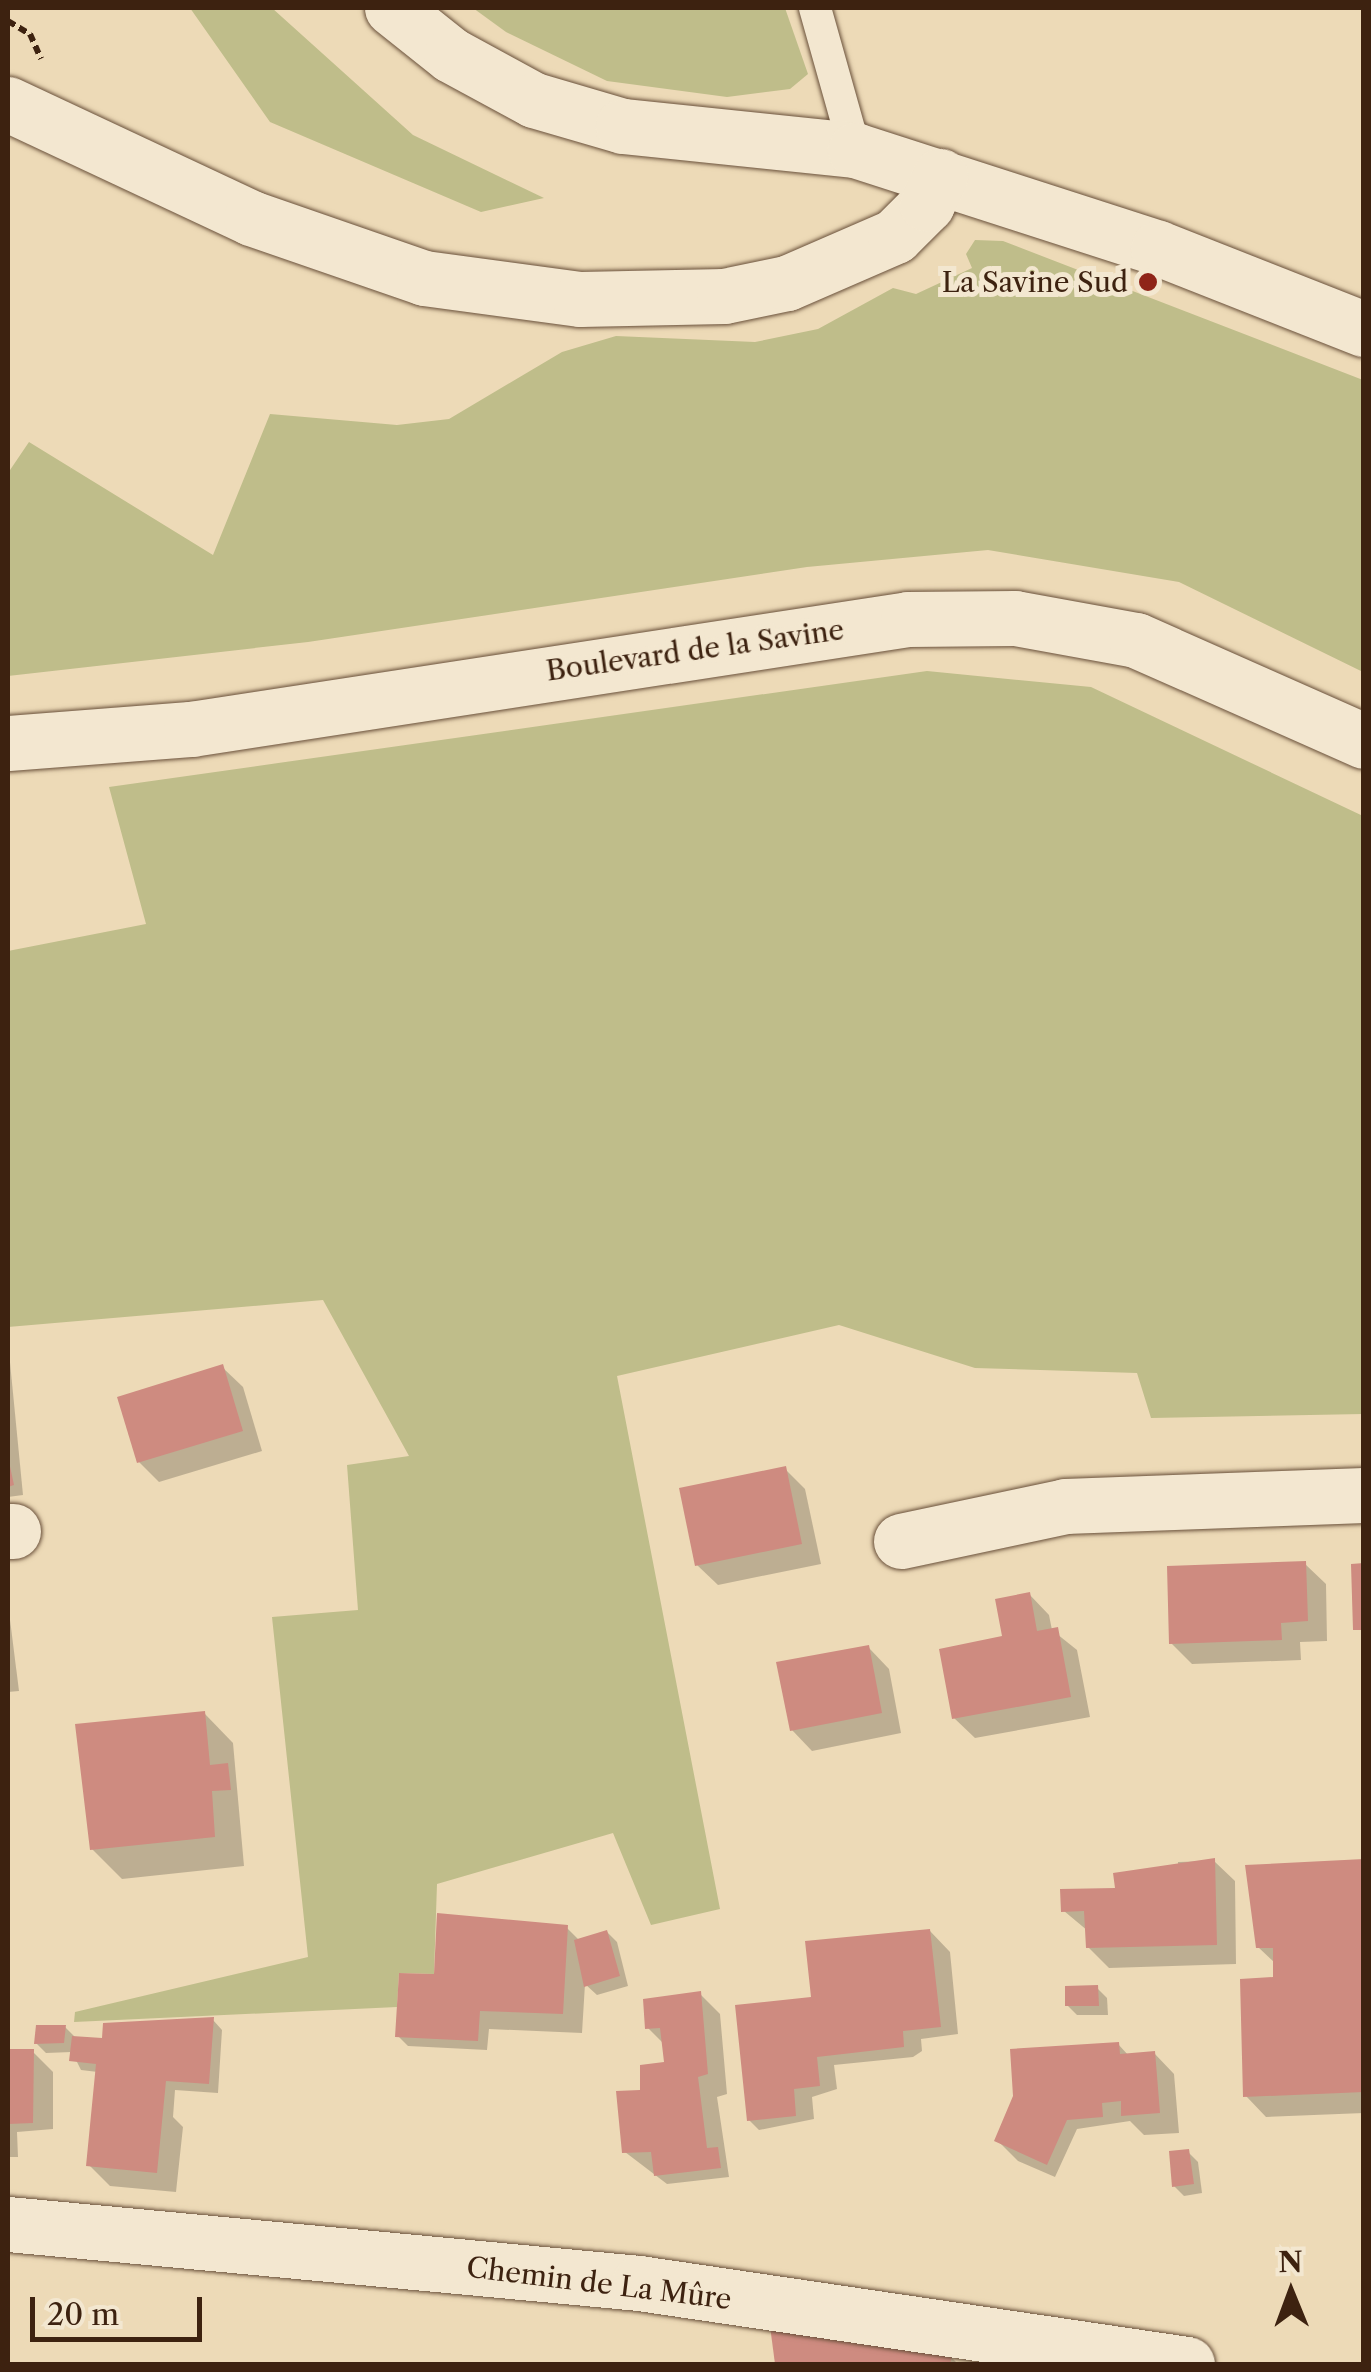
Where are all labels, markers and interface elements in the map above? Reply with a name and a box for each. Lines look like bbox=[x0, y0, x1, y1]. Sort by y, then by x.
place label: La Savine Sud bbox=[941, 265, 1128, 299]
marker: La Savine Sud bbox=[1137, 271, 1159, 293]
street label: Boulevard de la Savine bbox=[544, 612, 846, 688]
north arrow bbox=[1241, 2242, 1341, 2342]
text: N bbox=[1278, 2245, 1303, 2279]
street label: Chemin de La Mûre bbox=[465, 2250, 733, 2316]
scale bar bbox=[35, 2277, 208, 2339]
text: 20 m bbox=[47, 2296, 119, 2333]

